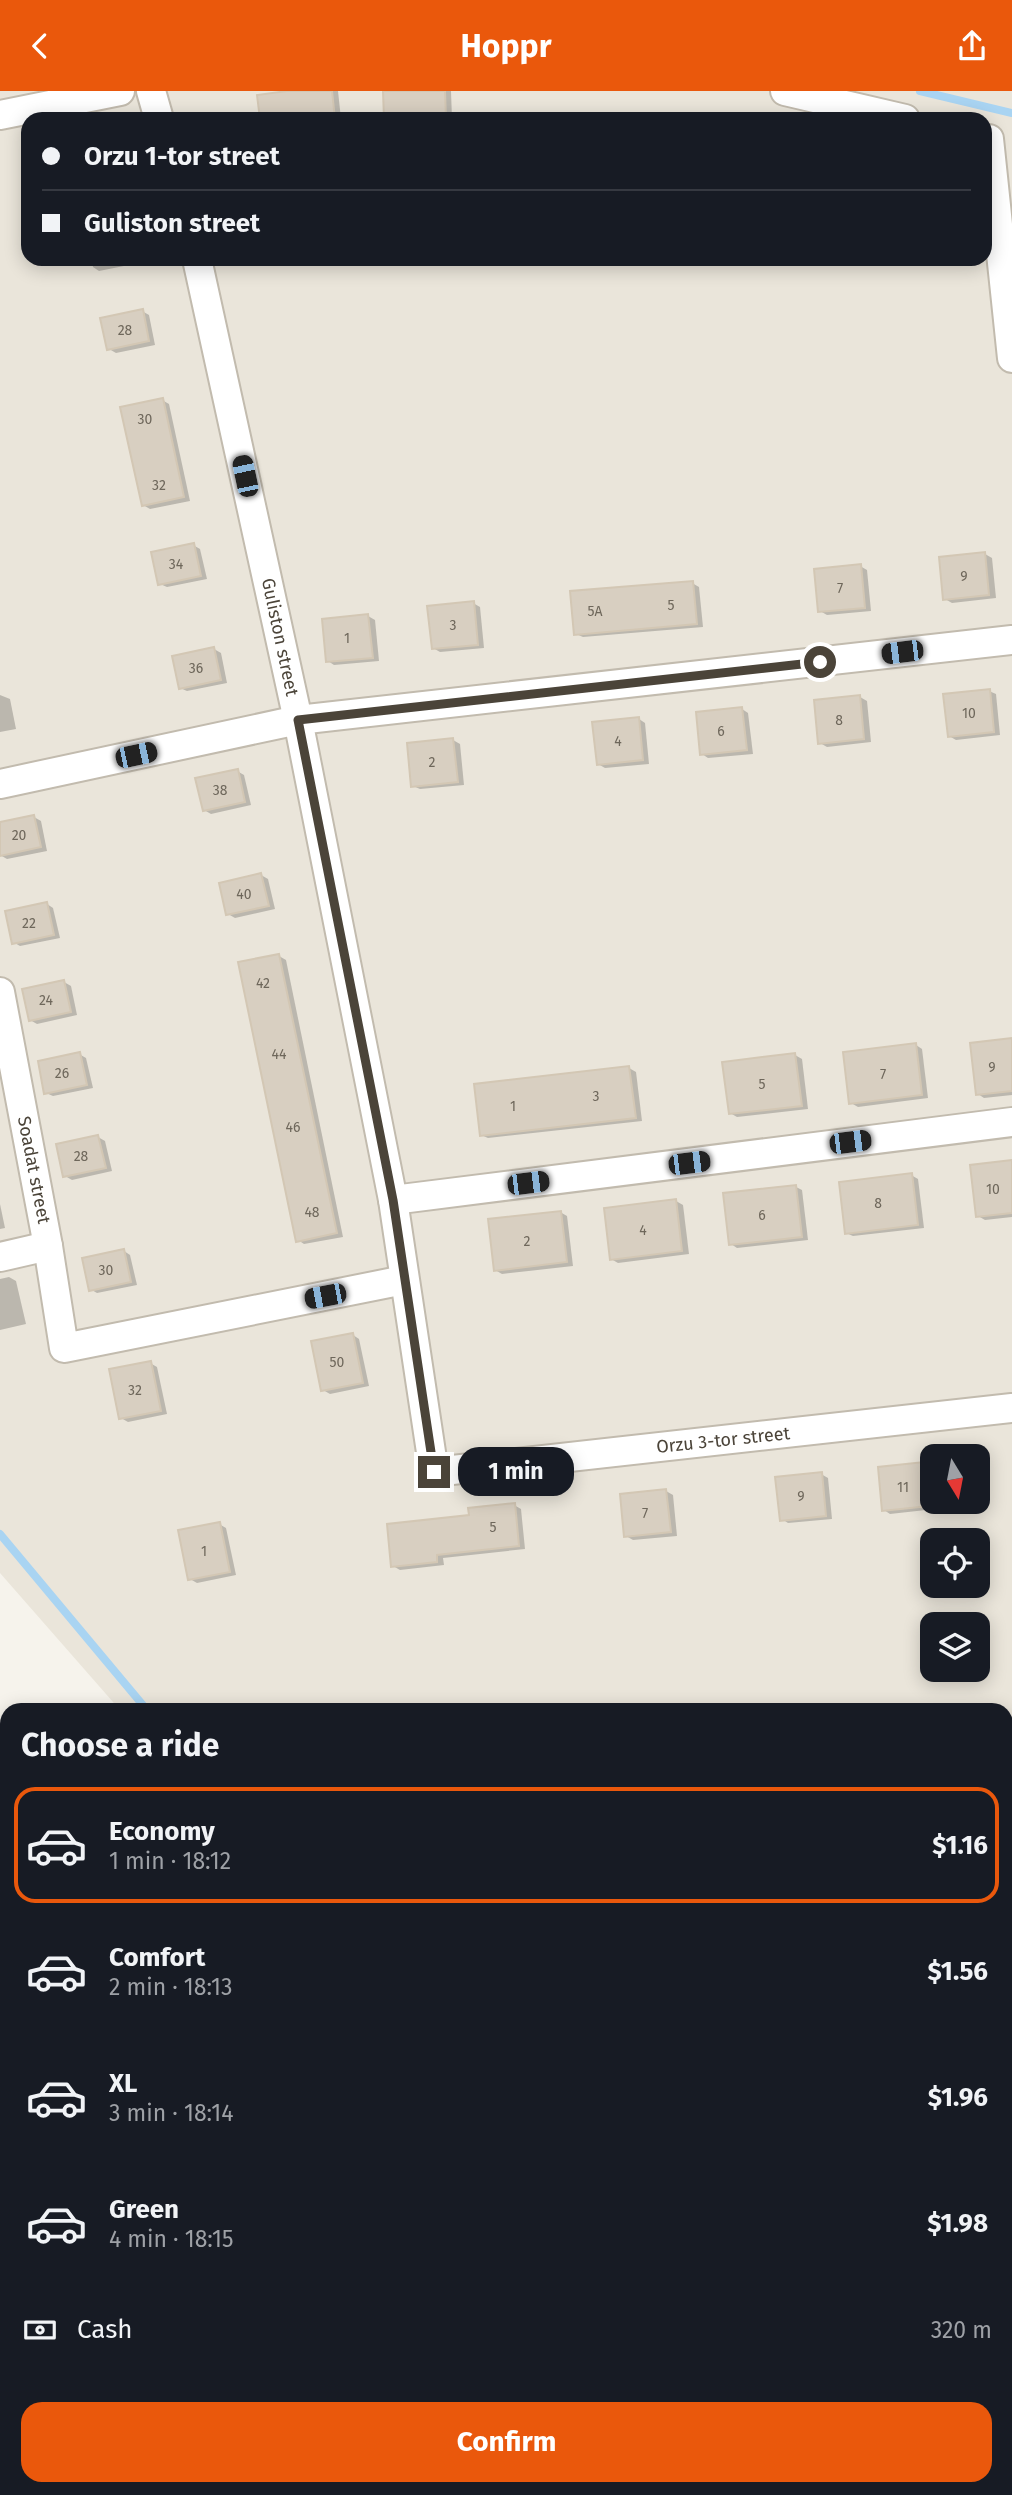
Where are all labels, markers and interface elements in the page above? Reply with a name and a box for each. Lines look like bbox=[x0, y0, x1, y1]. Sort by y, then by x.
icon: back bbox=[21, 27, 59, 65]
text: Hoppr bbox=[460, 27, 552, 65]
icon: share bbox=[953, 27, 991, 65]
text: Orzu 1-tor street bbox=[84, 141, 280, 172]
text: Guliston street bbox=[84, 208, 260, 239]
house number: 28 bbox=[118, 322, 133, 339]
house number: 30 bbox=[138, 411, 153, 428]
car bbox=[231, 453, 260, 499]
house number: 32 bbox=[152, 477, 166, 494]
house number: 34 bbox=[169, 556, 184, 573]
house number: 9 bbox=[960, 568, 968, 585]
street label: Guliston street bbox=[257, 576, 303, 699]
house number: 7 bbox=[837, 580, 843, 597]
house number: 5 bbox=[667, 597, 675, 614]
house number: 5A bbox=[587, 603, 603, 620]
house number: 3 bbox=[450, 617, 457, 634]
house number: 1 bbox=[344, 630, 350, 647]
car bbox=[880, 639, 925, 665]
route start bbox=[804, 646, 836, 678]
house number: 36 bbox=[189, 660, 203, 677]
house number: 10 bbox=[962, 705, 976, 722]
house number: 8 bbox=[835, 712, 843, 729]
house number: 6 bbox=[717, 723, 725, 740]
house number: 4 bbox=[614, 733, 622, 750]
car bbox=[114, 740, 159, 770]
house number: 2 bbox=[429, 754, 436, 771]
house number: 38 bbox=[213, 782, 228, 799]
house number: 20 bbox=[12, 827, 27, 844]
house number: 40 bbox=[236, 886, 252, 903]
house number: 22 bbox=[22, 915, 36, 932]
house number: 42 bbox=[256, 975, 270, 992]
house number: 24 bbox=[39, 992, 54, 1009]
house number: 44 bbox=[272, 1046, 287, 1063]
house number: 9 bbox=[988, 1059, 996, 1076]
house number: 26 bbox=[55, 1065, 69, 1082]
house number: 7 bbox=[880, 1066, 886, 1083]
house number: 5 bbox=[758, 1076, 766, 1093]
house number: 3 bbox=[593, 1088, 600, 1105]
house number: 1 bbox=[510, 1098, 516, 1115]
street label: Soadat street bbox=[13, 1114, 55, 1226]
house number: 46 bbox=[286, 1119, 300, 1136]
car bbox=[828, 1129, 873, 1155]
house number: 28 bbox=[74, 1148, 89, 1165]
car bbox=[667, 1150, 712, 1176]
car bbox=[506, 1170, 551, 1196]
house number: 10 bbox=[986, 1181, 1000, 1198]
house number: 8 bbox=[874, 1195, 882, 1212]
house number: 48 bbox=[304, 1204, 320, 1221]
house number: 6 bbox=[758, 1207, 766, 1224]
house number: 4 bbox=[639, 1222, 647, 1239]
house number: 2 bbox=[524, 1233, 531, 1250]
house number: 30 bbox=[99, 1262, 114, 1279]
car bbox=[303, 1282, 348, 1310]
house number: 50 bbox=[330, 1354, 345, 1371]
house number: 32 bbox=[128, 1382, 142, 1399]
street label: Orzu 3-tor street bbox=[655, 1422, 791, 1458]
north arrow bbox=[920, 1444, 990, 1514]
map controls bbox=[920, 1444, 990, 1682]
callout: 1 min bbox=[458, 1447, 574, 1497]
route end bbox=[418, 1456, 450, 1488]
text: 1 min bbox=[488, 1457, 544, 1485]
house number: 11 bbox=[897, 1479, 909, 1496]
house number: 9 bbox=[797, 1488, 805, 1505]
house number: 7 bbox=[642, 1505, 648, 1522]
house number: 5 bbox=[489, 1519, 497, 1536]
button: locate bbox=[920, 1528, 990, 1598]
house number: 1 bbox=[201, 1543, 207, 1560]
button: layers bbox=[920, 1612, 990, 1682]
text: Choose a ride bbox=[21, 1726, 219, 1764]
icon: car bbox=[25, 1814, 88, 1877]
text: Economy bbox=[109, 1816, 215, 1847]
text: $1.16 bbox=[932, 1830, 988, 1861]
text: 1 min · 18:12 bbox=[109, 1847, 231, 1875]
icon: car bbox=[25, 1940, 88, 2003]
text: Comfort bbox=[109, 1942, 205, 1973]
text: $1.56 bbox=[927, 1956, 988, 1987]
text: 2 min · 18:13 bbox=[109, 1973, 233, 2001]
icon: car bbox=[25, 2066, 88, 2129]
text: XL bbox=[109, 2068, 137, 2099]
text: $1.96 bbox=[928, 2082, 988, 2113]
text: 3 min · 18:14 bbox=[109, 2099, 233, 2127]
icon: car bbox=[25, 2192, 88, 2255]
text: Green bbox=[109, 2194, 179, 2225]
text: $1.98 bbox=[927, 2208, 988, 2239]
text: 4 min · 18:15 bbox=[109, 2225, 233, 2253]
icon: cash bbox=[21, 2311, 59, 2349]
text: Cash bbox=[77, 2314, 133, 2345]
text: 320 m bbox=[931, 2316, 992, 2344]
button: Confirm bbox=[21, 2402, 992, 2482]

